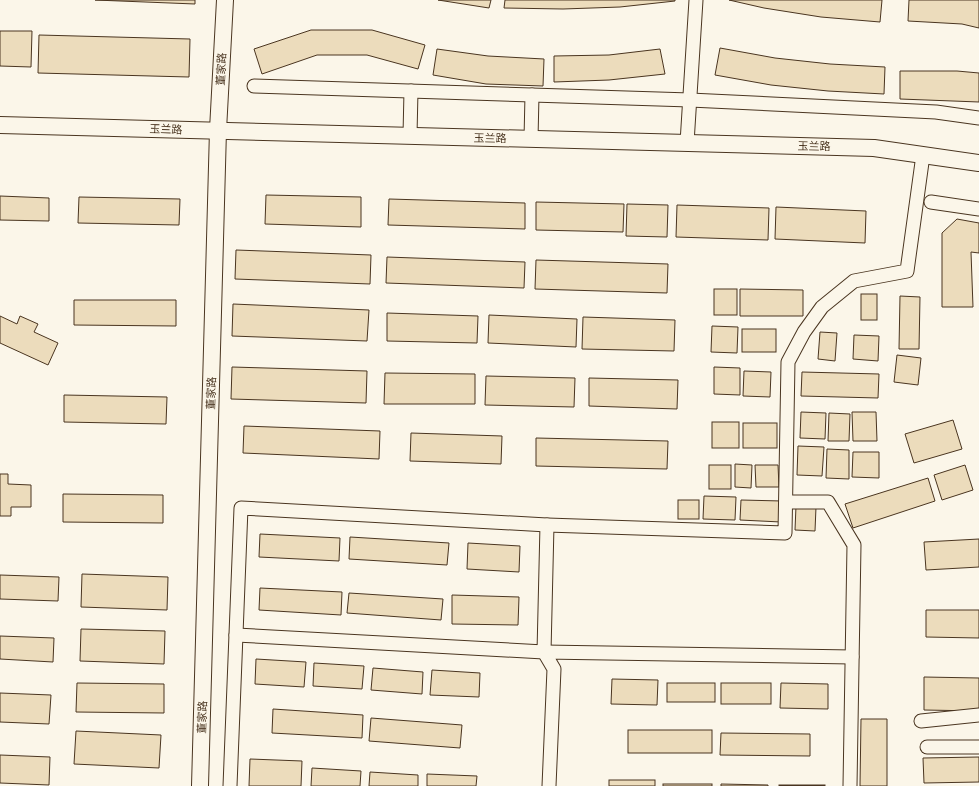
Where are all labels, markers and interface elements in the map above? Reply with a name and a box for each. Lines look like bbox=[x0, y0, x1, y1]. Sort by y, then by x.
street label: 董家路 bbox=[213, 52, 229, 86]
street label: 玉兰路 bbox=[149, 121, 183, 137]
street label: 玉兰路 bbox=[473, 131, 507, 145]
street label: 玉兰路 bbox=[797, 139, 831, 153]
street label: 董家路 bbox=[203, 376, 219, 410]
street label: 董家路 bbox=[194, 700, 210, 734]

